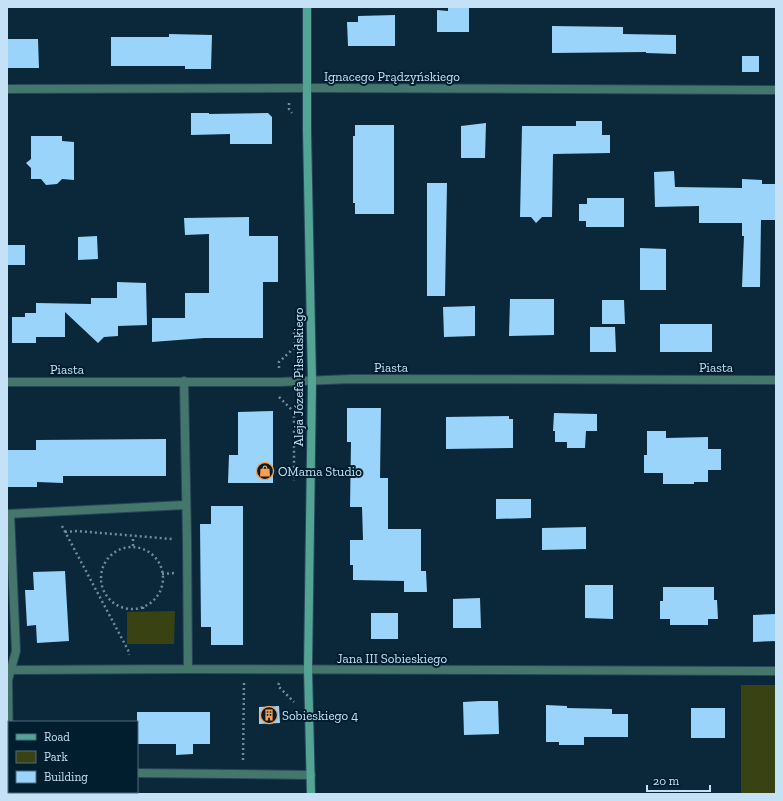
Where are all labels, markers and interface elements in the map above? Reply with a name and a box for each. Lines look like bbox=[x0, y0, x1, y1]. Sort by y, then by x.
street label: Ignacego Prądzyńskiego bbox=[324, 69, 460, 84]
street label: Aleja Józefa Piłsudskiego bbox=[291, 307, 307, 446]
street label: Piasta bbox=[374, 360, 409, 375]
street label: Piasta bbox=[699, 360, 734, 375]
street label: Piasta bbox=[50, 362, 85, 377]
shop icon: OMama Studio bbox=[255, 461, 275, 481]
place label: OMama Studio bbox=[278, 464, 362, 479]
street label: Jana III Sobieskiego bbox=[337, 651, 447, 666]
building icon: Sobieskiego 4 bbox=[259, 705, 279, 725]
place label: Sobieskiego 4 bbox=[282, 708, 358, 723]
legend bbox=[8, 721, 138, 793]
text: Road bbox=[44, 730, 70, 744]
text: Park bbox=[44, 750, 69, 764]
scale bar bbox=[647, 767, 710, 793]
text: Building bbox=[44, 770, 88, 784]
text: 20 m bbox=[653, 774, 680, 788]

